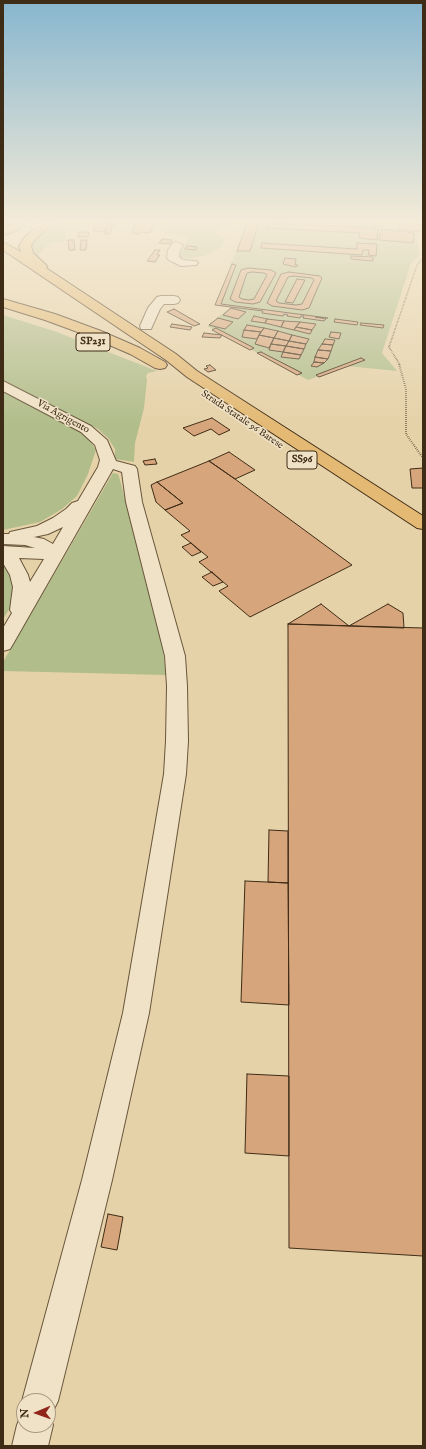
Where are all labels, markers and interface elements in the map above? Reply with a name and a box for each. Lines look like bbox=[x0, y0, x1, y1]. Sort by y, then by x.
road number: SP231 bbox=[76, 333, 110, 351]
street label: Strada Statale 96 Barese bbox=[199, 388, 285, 452]
street label: Via Agrigento bbox=[35, 398, 91, 436]
road number: SS96 bbox=[287, 451, 317, 469]
north arrow bbox=[16, 1393, 56, 1433]
text: N bbox=[18, 1408, 32, 1418]

